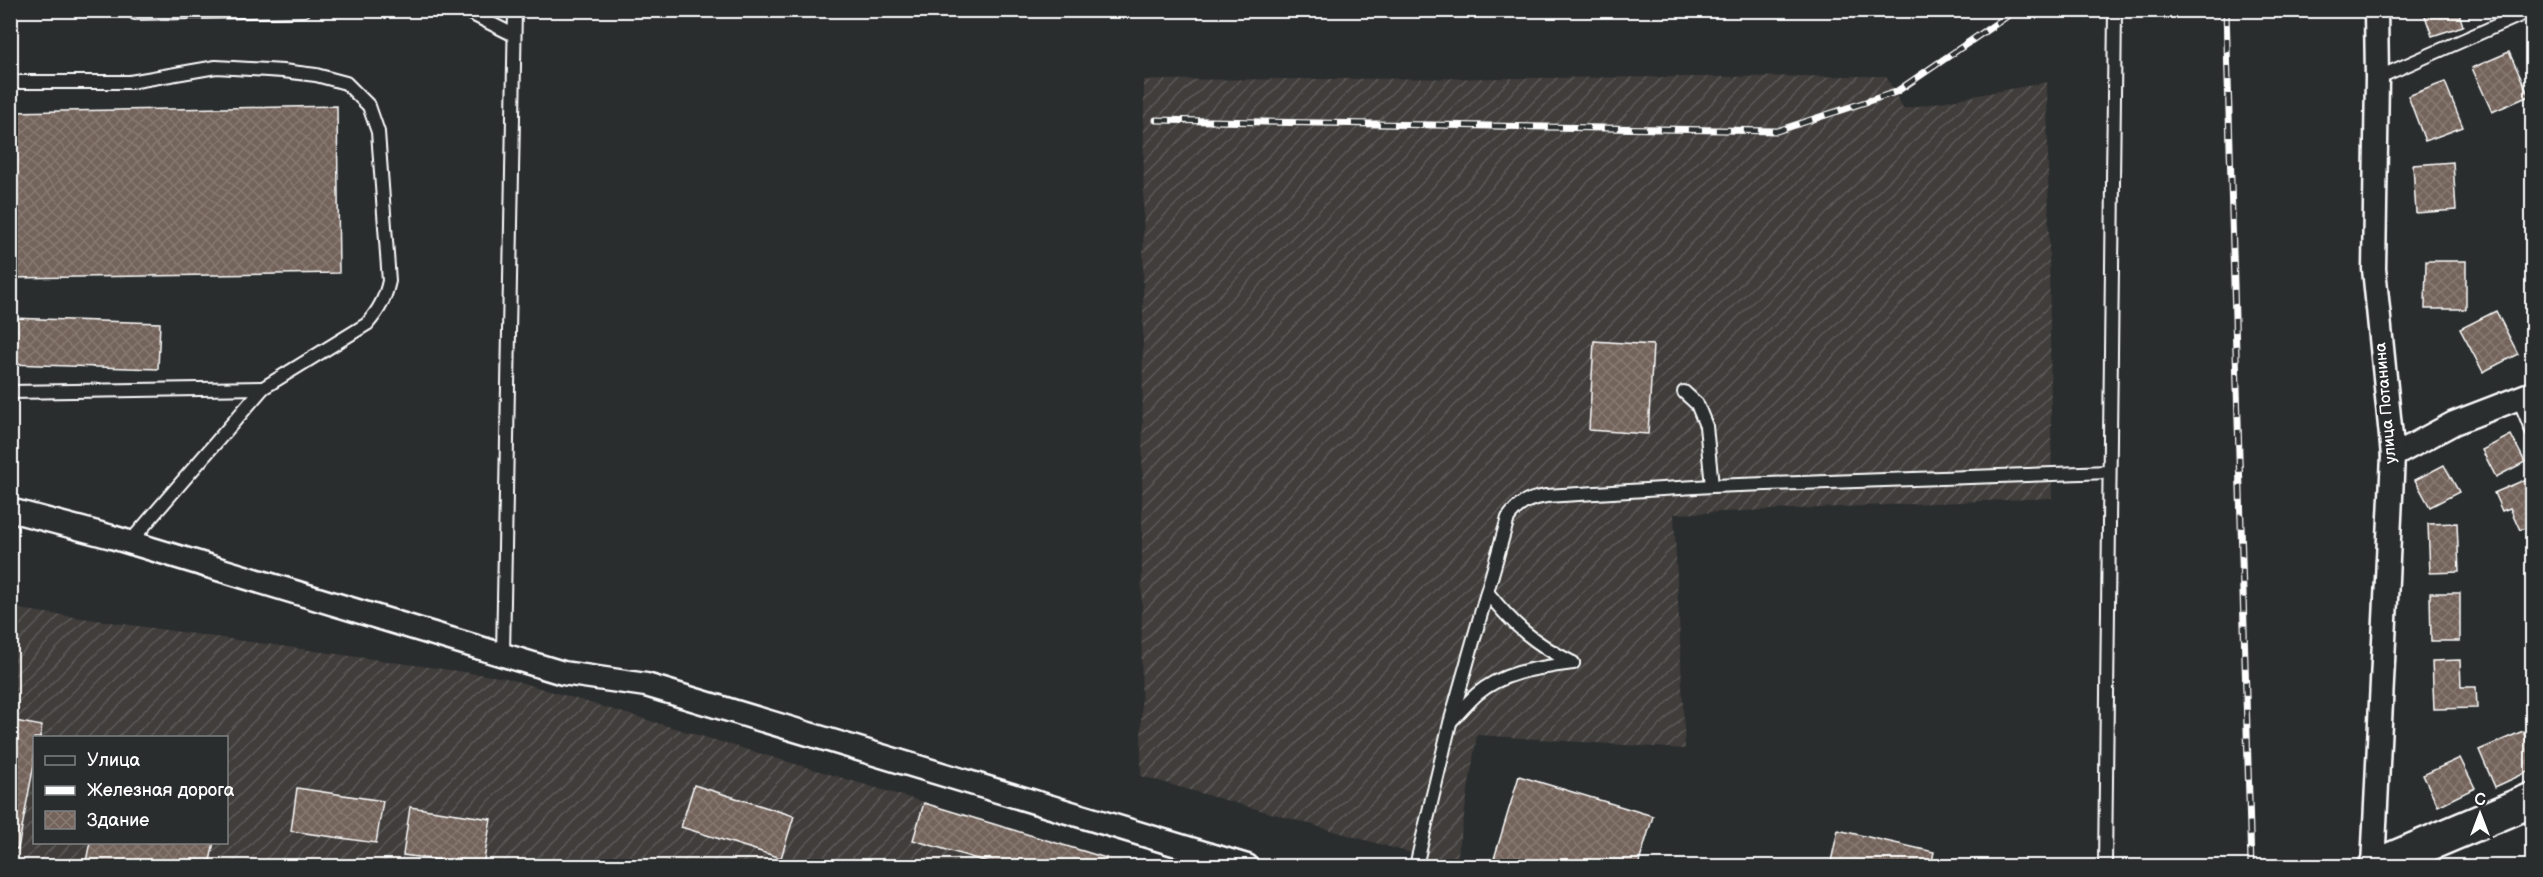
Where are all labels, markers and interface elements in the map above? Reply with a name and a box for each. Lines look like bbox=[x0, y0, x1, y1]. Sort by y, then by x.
street label: улица Потанина bbox=[2371, 341, 2401, 464]
legend bbox=[33, 736, 228, 844]
text: Улица bbox=[87, 750, 141, 771]
text: Железная дорога bbox=[87, 780, 235, 801]
north arrow bbox=[2450, 784, 2510, 844]
text: С bbox=[2474, 791, 2486, 810]
text: Здание bbox=[87, 810, 149, 831]

